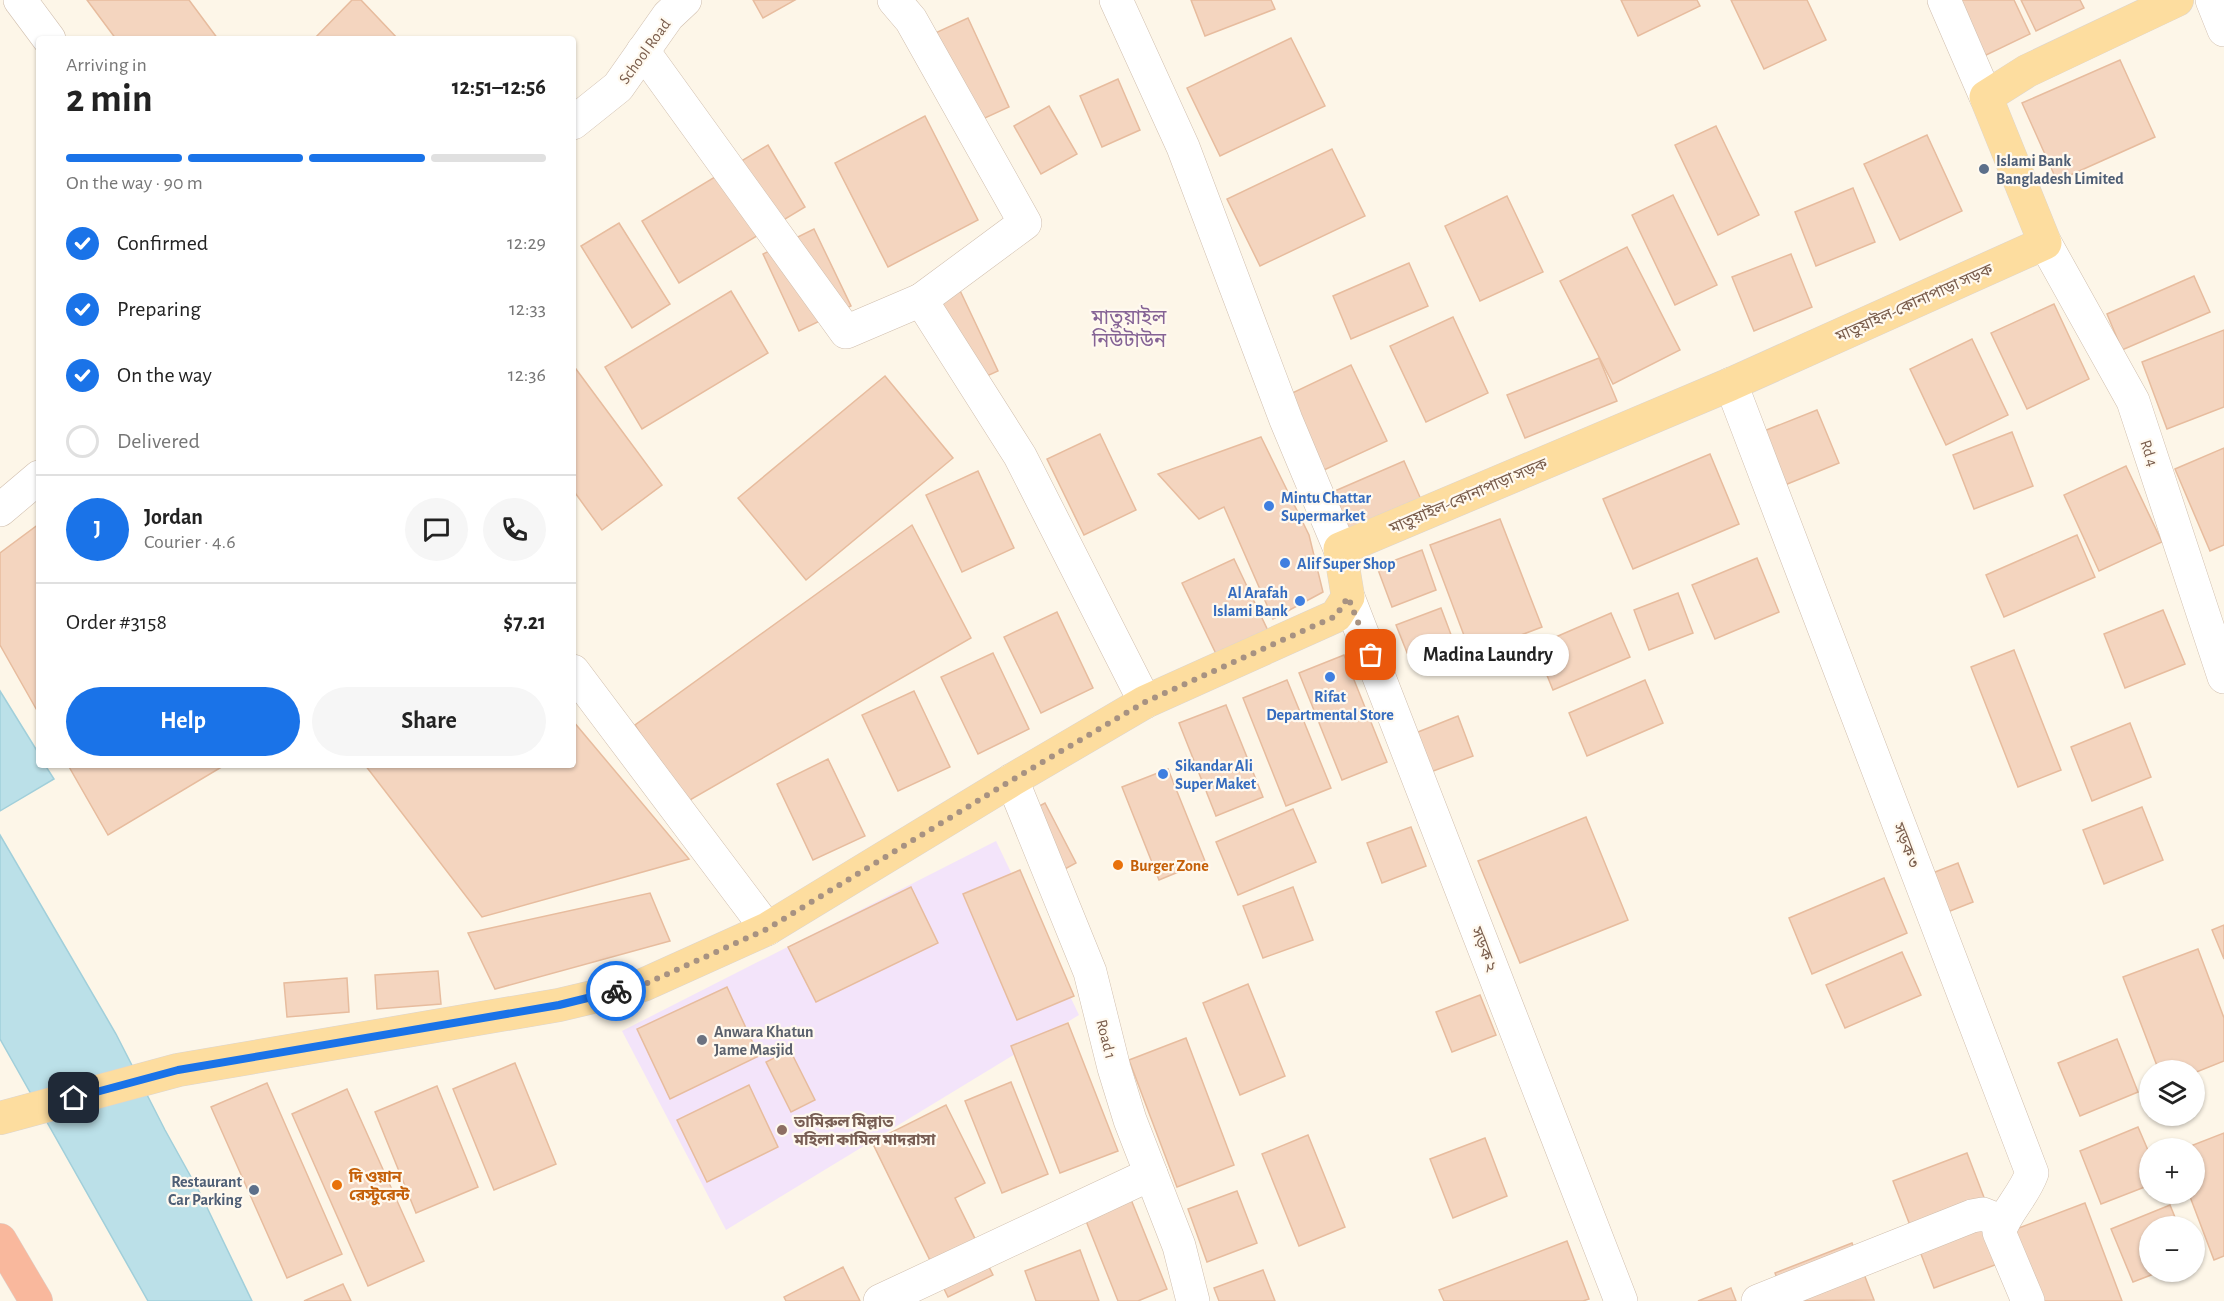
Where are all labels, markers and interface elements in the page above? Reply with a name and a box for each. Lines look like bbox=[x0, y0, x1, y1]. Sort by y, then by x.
street label: School Road bbox=[616, 16, 674, 87]
text: Arriving in bbox=[66, 55, 147, 75]
text: 12:51–12:56 bbox=[452, 76, 546, 98]
text: 2 min bbox=[66, 80, 153, 119]
place label: Islami Bank Bangladesh Limited bbox=[1996, 153, 2124, 187]
marker: Islami Bank Bangladesh Limited bbox=[1977, 162, 1991, 176]
text: On the way · 90 m bbox=[66, 173, 203, 193]
icon: check bbox=[66, 227, 99, 260]
text: Confirmed bbox=[117, 232, 208, 254]
text: 12:29 bbox=[507, 233, 546, 253]
street label: মাতুয়াইল-কোনাপাড়া সড়ক bbox=[1832, 259, 1997, 346]
icon: check bbox=[66, 293, 99, 326]
text: Preparing bbox=[117, 298, 201, 320]
text: 12:33 bbox=[509, 299, 546, 319]
district label: মাতুয়াইল নিউটাউন bbox=[1091, 305, 1167, 351]
icon: check bbox=[66, 359, 99, 392]
text: On the way bbox=[117, 364, 212, 386]
text: 12:36 bbox=[508, 365, 546, 385]
text: Delivered bbox=[117, 430, 200, 452]
street label: Rd 4 bbox=[2137, 438, 2161, 469]
street label: মাতুয়াইল-কোনাপাড়া সড়ক bbox=[1385, 453, 1551, 538]
place label: Mintu Chattar Supermarket bbox=[1281, 490, 1372, 524]
button: chat bbox=[405, 498, 468, 561]
button: phone bbox=[483, 498, 546, 561]
marker: Mintu Chattar Supermarket bbox=[1262, 499, 1276, 513]
text: Jordan bbox=[144, 506, 203, 528]
text: J bbox=[94, 518, 101, 540]
text: Courier · 4.6 bbox=[144, 532, 236, 552]
marker: Alif Super Shop bbox=[1278, 556, 1292, 570]
place label: Alif Super Shop bbox=[1297, 556, 1396, 572]
place label: Al Arafah Islami Bank bbox=[1213, 585, 1288, 619]
marker: Al Arafah Islami Bank bbox=[1293, 594, 1307, 608]
text: Order #3158 bbox=[66, 611, 167, 633]
text: $7.21 bbox=[503, 611, 546, 633]
pin bbox=[1345, 629, 1396, 680]
callout: Madina Laundry bbox=[1407, 634, 1569, 676]
icon: bag bbox=[1354, 638, 1387, 671]
text: Madina Laundry bbox=[1423, 645, 1553, 665]
marker: Rifat Departmental Store bbox=[1323, 670, 1337, 684]
button: Help bbox=[66, 687, 300, 756]
button: Share bbox=[312, 687, 546, 756]
place label: Rifat Departmental Store bbox=[1266, 689, 1394, 723]
place label: Sikandar Ali Super Maket bbox=[1175, 758, 1257, 792]
marker: Sikandar Ali Super Maket bbox=[1156, 767, 1170, 781]
street label: সড়ক ৩ bbox=[1890, 820, 1922, 870]
marker: Burger Zone bbox=[1111, 858, 1125, 872]
place label: Burger Zone bbox=[1130, 858, 1209, 874]
street label: সড়ক ২ bbox=[1468, 924, 1500, 974]
courier bbox=[586, 961, 646, 1021]
icon: bike bbox=[600, 975, 633, 1008]
street label: Road 1 bbox=[1093, 1018, 1119, 1061]
place label: Anwara Khatun Jame Masjid bbox=[714, 1024, 814, 1059]
marker: Anwara Khatun Jame Masjid bbox=[695, 1033, 709, 1047]
map controls bbox=[2139, 1060, 2205, 1282]
button: layers bbox=[2139, 1060, 2205, 1126]
pin bbox=[48, 1072, 99, 1123]
icon: home bbox=[57, 1081, 90, 1114]
place label: তামিরুল মিল্লাত মহিলা কামিল মাদরাসা bbox=[793, 1113, 936, 1148]
marker: তামিরুল মিল্লাত মহিলা কামিল মাদরাসা bbox=[775, 1123, 789, 1137]
button: + bbox=[2139, 1138, 2205, 1204]
place label: দি ওয়ান রেস্টুরেন্ট bbox=[348, 1168, 410, 1206]
place label: Restaurant Car Parking bbox=[168, 1174, 243, 1208]
marker: দি ওয়ান রেস্টুরেন্ট bbox=[330, 1178, 344, 1192]
marker: Restaurant Car Parking bbox=[247, 1183, 261, 1197]
button: − bbox=[2139, 1216, 2205, 1282]

